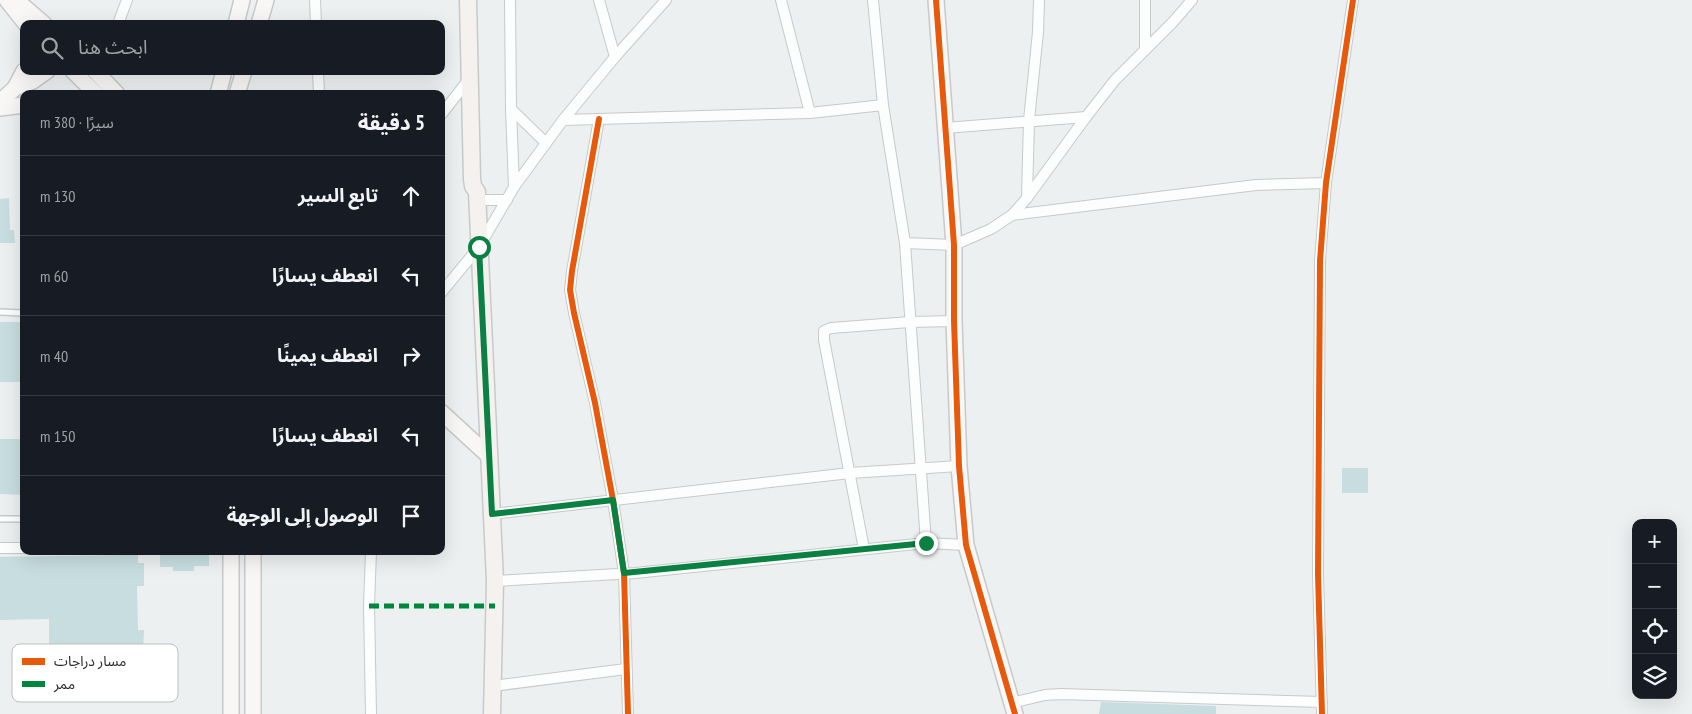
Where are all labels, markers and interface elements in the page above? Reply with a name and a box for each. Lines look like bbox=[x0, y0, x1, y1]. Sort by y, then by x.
search box bbox=[20, 20, 445, 75]
icon: search bbox=[38, 34, 66, 62]
text: ابحث هنا bbox=[78, 35, 147, 59]
text: 5 دقيقة bbox=[358, 109, 425, 136]
text: سيرًا · 380 m bbox=[40, 112, 114, 132]
icon: ahead bbox=[397, 182, 425, 210]
text: تابع السير bbox=[298, 183, 378, 207]
text: 130 m bbox=[40, 186, 75, 206]
route start bbox=[468, 236, 491, 259]
icon: left bbox=[397, 262, 425, 290]
text: انعطف يسارًا bbox=[272, 263, 378, 287]
text: 60 m bbox=[40, 266, 68, 286]
icon: right bbox=[397, 342, 425, 370]
text: انعطف يمينًا bbox=[277, 343, 378, 367]
text: 40 m bbox=[40, 346, 68, 366]
icon: left bbox=[397, 422, 425, 450]
text: انعطف يسارًا bbox=[272, 423, 378, 447]
text: 150 m bbox=[40, 426, 75, 446]
icon: arrive bbox=[397, 502, 425, 530]
text: الوصول إلى الوجهة bbox=[227, 503, 378, 527]
map controls bbox=[1632, 519, 1677, 699]
button: + bbox=[1632, 519, 1677, 564]
route end bbox=[915, 532, 938, 555]
button: − bbox=[1632, 564, 1677, 609]
button: locate bbox=[1632, 609, 1677, 654]
legend bbox=[12, 644, 178, 702]
text: مسار دراجات bbox=[54, 652, 126, 670]
button: layers bbox=[1632, 654, 1677, 699]
text: ممر bbox=[53, 675, 75, 693]

